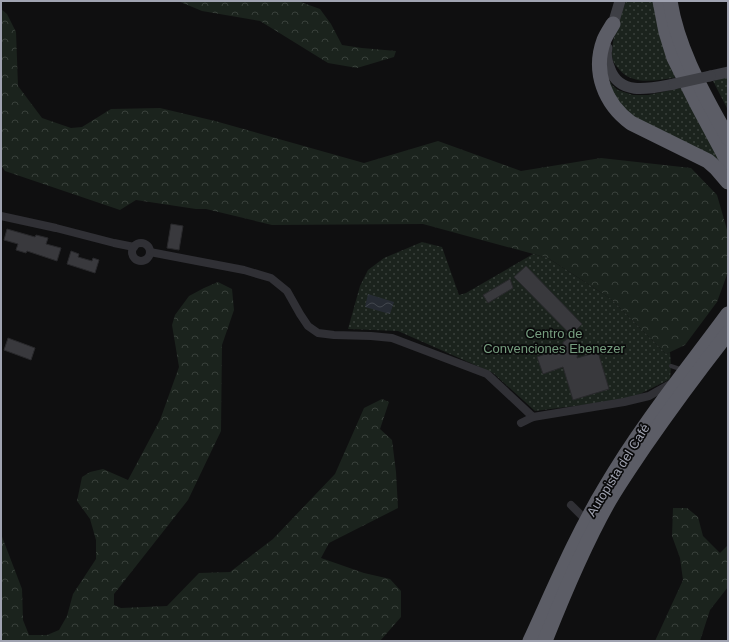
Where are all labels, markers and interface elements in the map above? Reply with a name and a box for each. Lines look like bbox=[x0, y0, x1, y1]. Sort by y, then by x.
park label: Centro de Convenciones Ebenezer bbox=[483, 326, 625, 356]
street label: Autopista del Café bbox=[583, 421, 653, 519]

